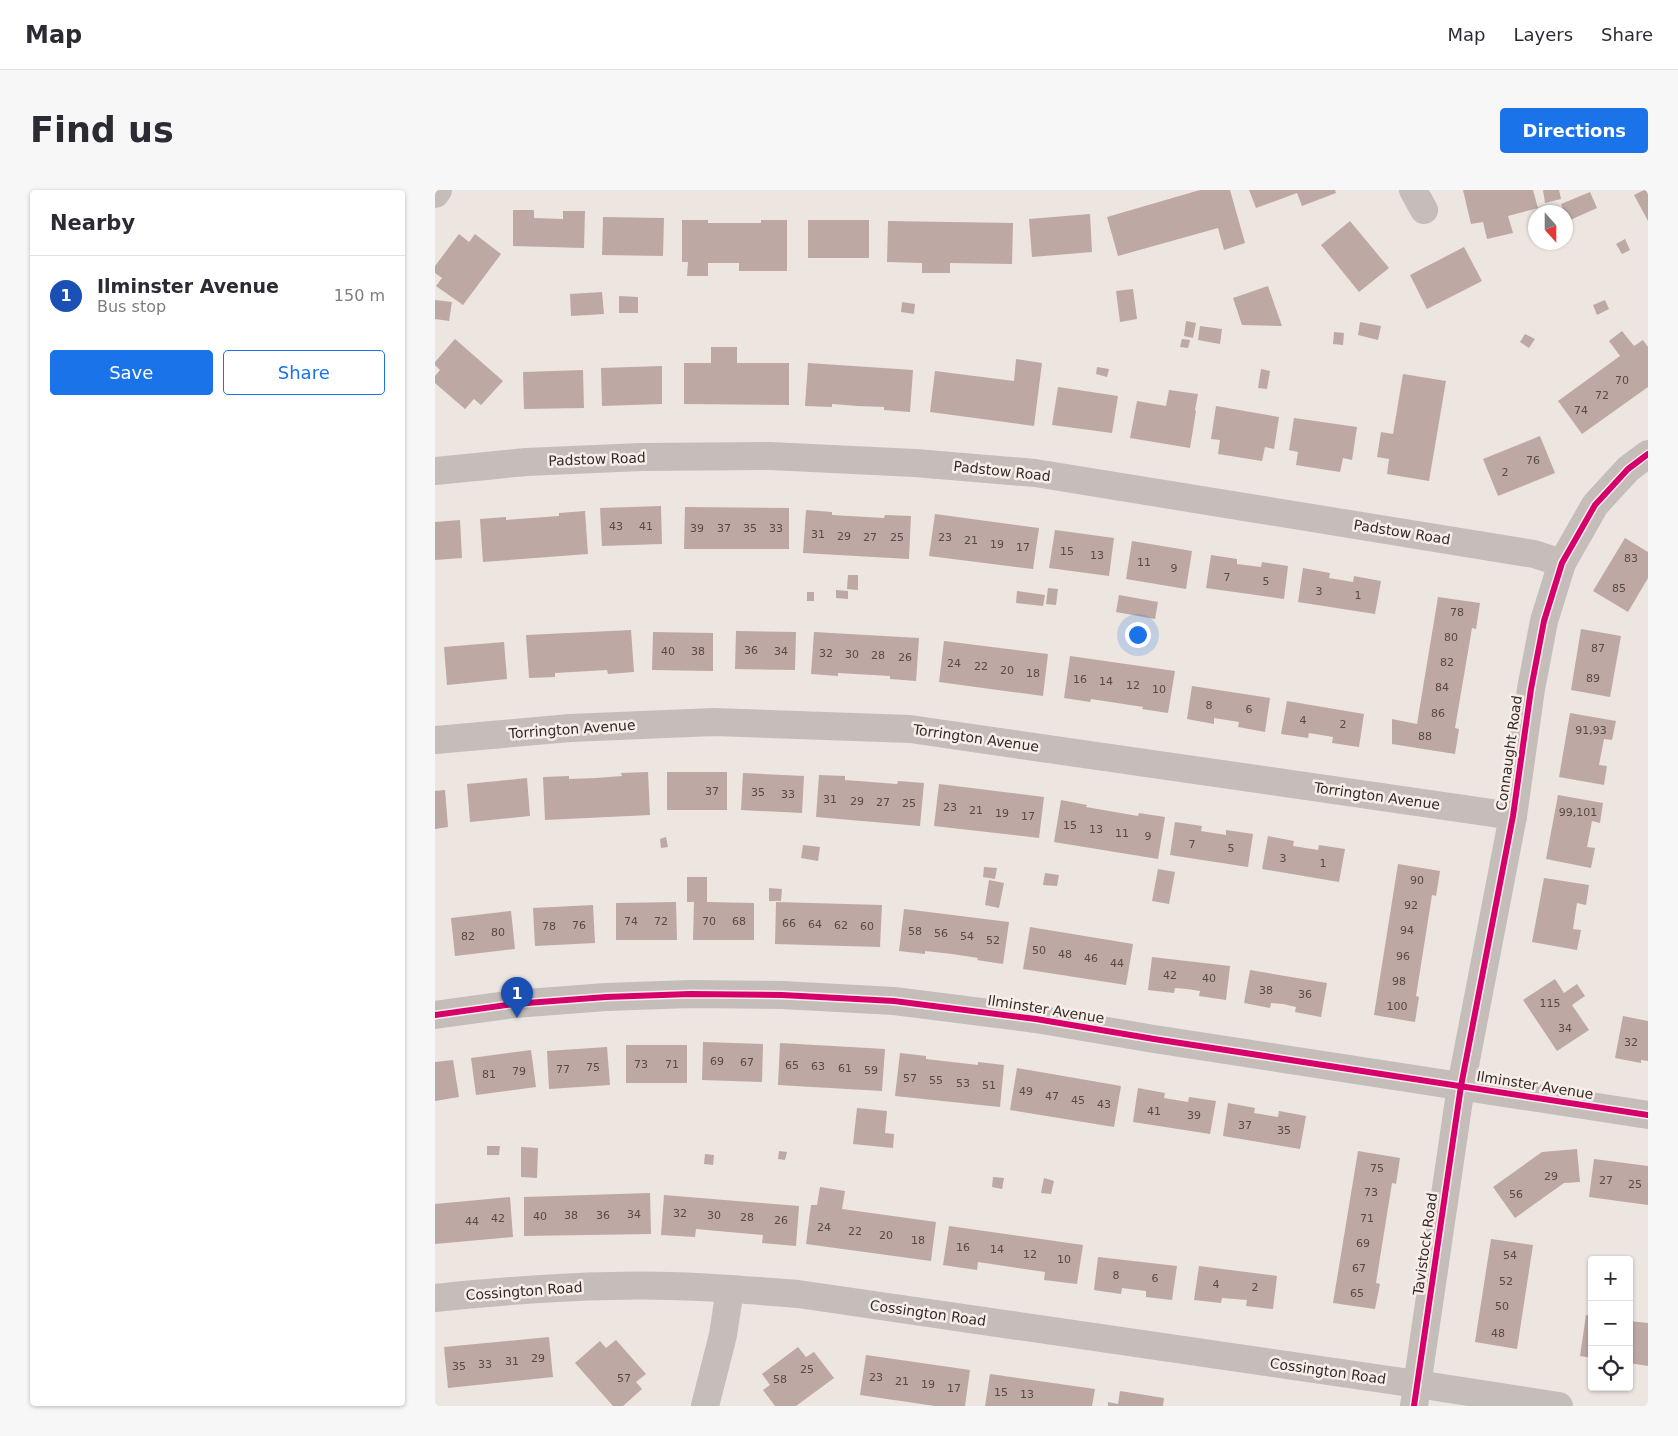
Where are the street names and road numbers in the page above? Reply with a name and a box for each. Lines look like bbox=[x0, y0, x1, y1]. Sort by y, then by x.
street label: Padstow Road bbox=[548, 449, 646, 469]
street label: Padstow Road bbox=[953, 458, 1051, 484]
street label: Padstow Road bbox=[1353, 516, 1451, 548]
street label: Connaught Road bbox=[1493, 694, 1525, 812]
street label: Torrington Avenue bbox=[507, 717, 636, 741]
street label: Torrington Avenue bbox=[911, 721, 1040, 755]
street label: Torrington Avenue bbox=[1312, 779, 1441, 813]
street label: Ilminster Avenue bbox=[986, 992, 1106, 1026]
street label: Ilminster Avenue bbox=[1475, 1068, 1595, 1102]
street label: Tavistock Road bbox=[1410, 1192, 1440, 1297]
street label: Cossington Road bbox=[465, 1279, 583, 1303]
street label: Cossington Road bbox=[869, 1297, 987, 1329]
street label: Cossington Road bbox=[1269, 1355, 1387, 1387]

